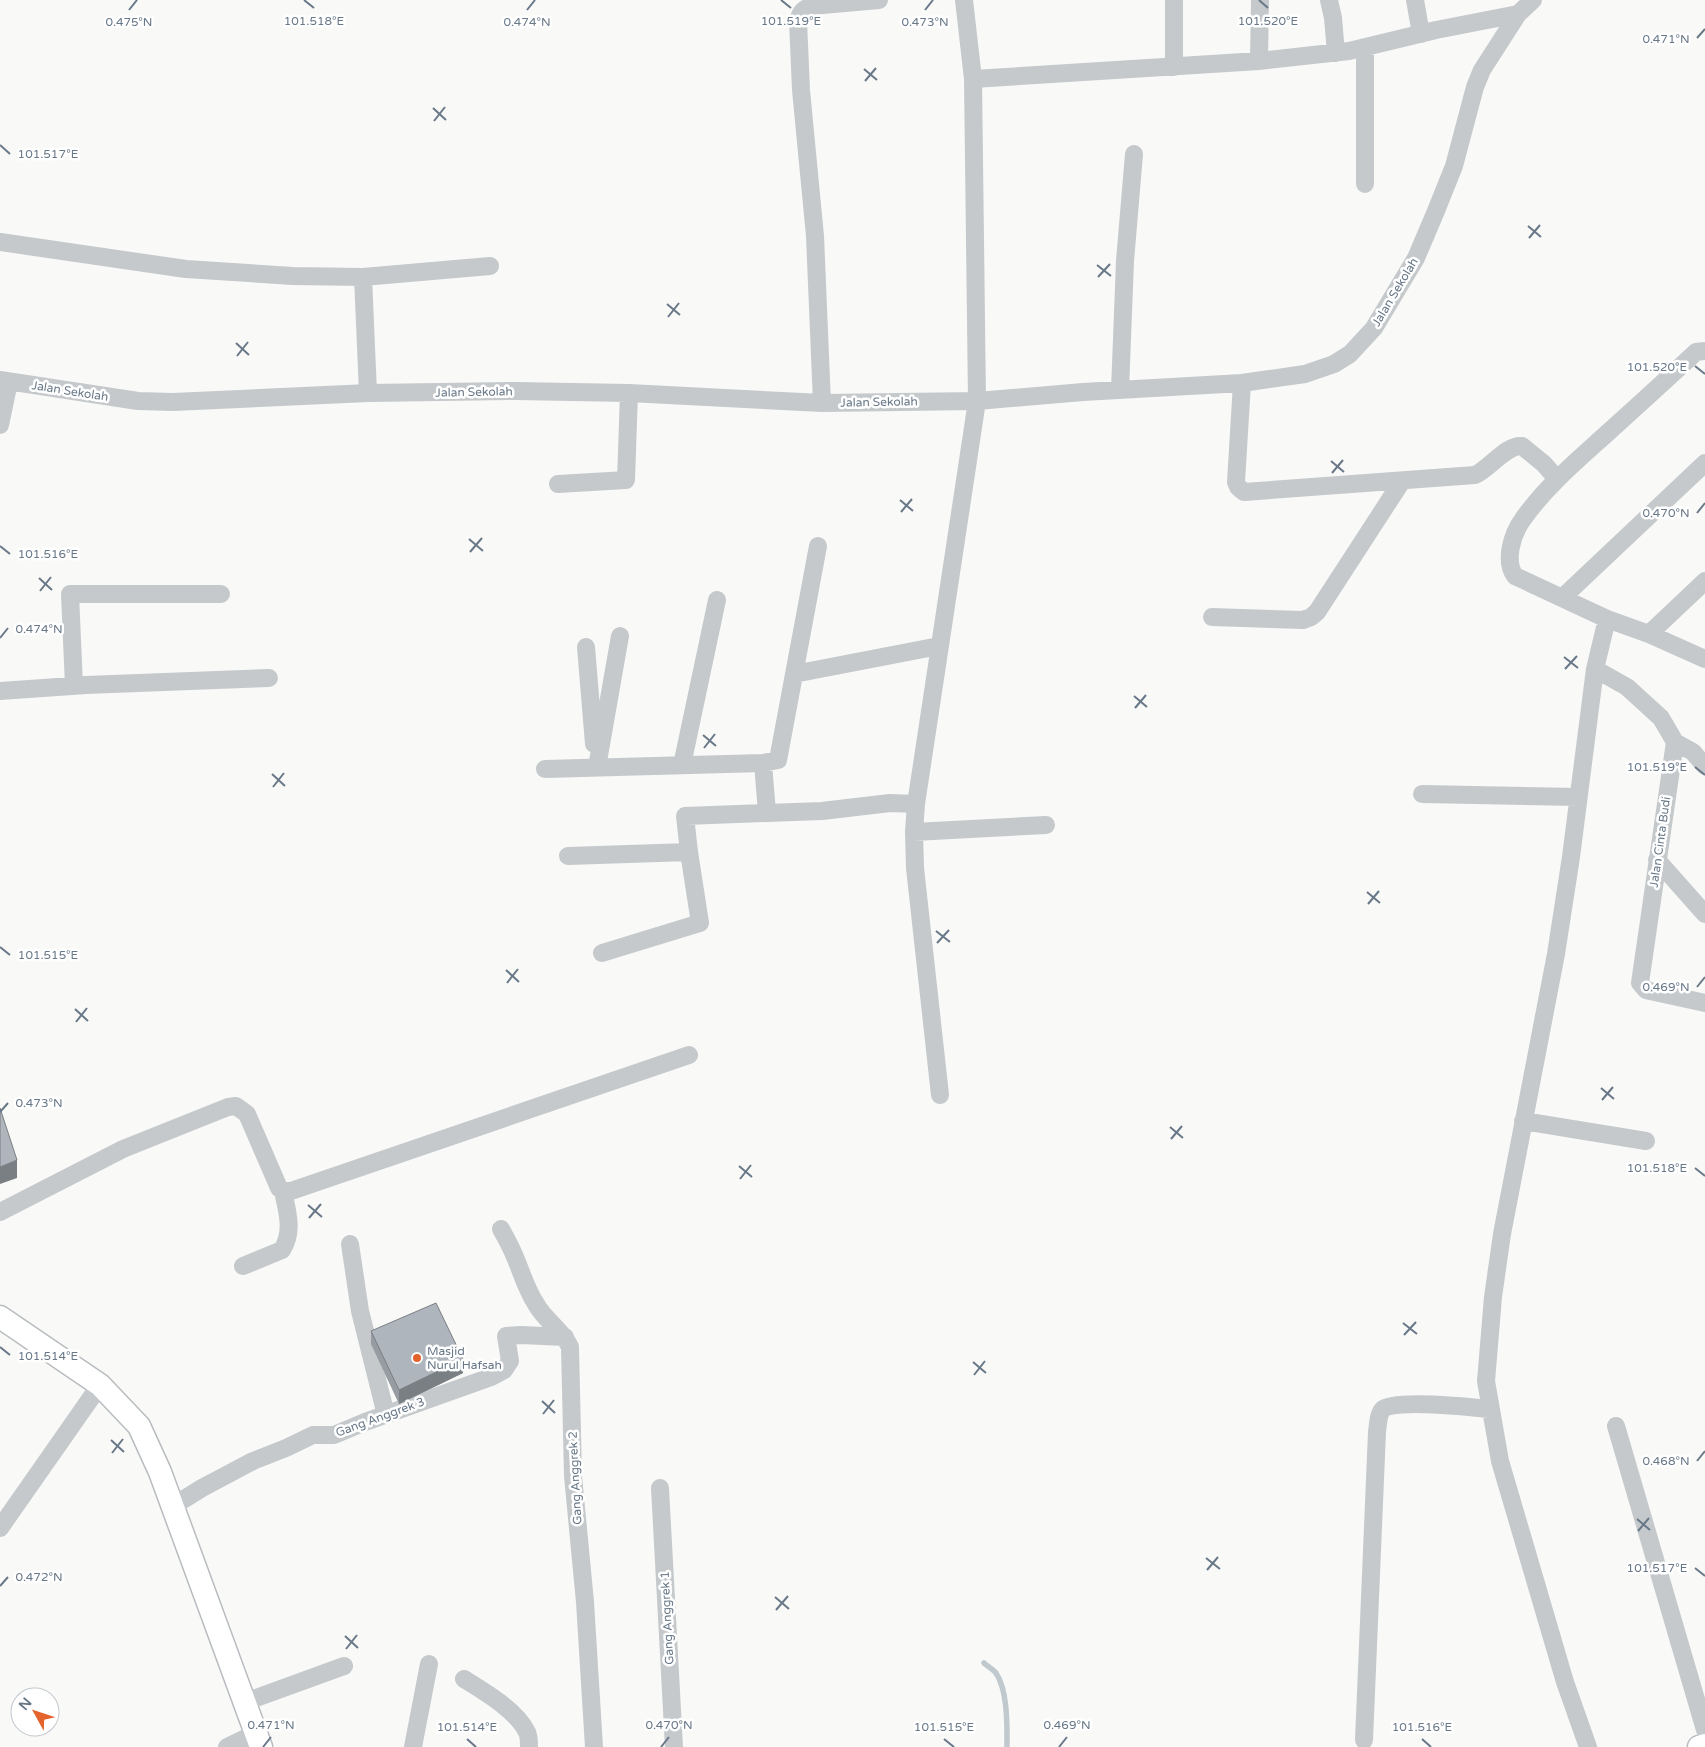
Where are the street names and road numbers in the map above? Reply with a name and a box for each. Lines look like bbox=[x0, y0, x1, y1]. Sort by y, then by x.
street label: Jalan Sekolah bbox=[1369, 255, 1421, 329]
street label: Jalan Sekolah bbox=[31, 378, 109, 404]
street label: Jalan Sekolah bbox=[435, 384, 513, 400]
street label: Jalan Sekolah bbox=[840, 394, 918, 410]
street label: Jalan Cinta Budi bbox=[1647, 796, 1673, 888]
street label: Gang Anggrek 3 bbox=[334, 1394, 426, 1440]
street label: Gang Anggrek 2 bbox=[566, 1431, 584, 1525]
street label: Gang Anggrek 1 bbox=[658, 1571, 676, 1665]

